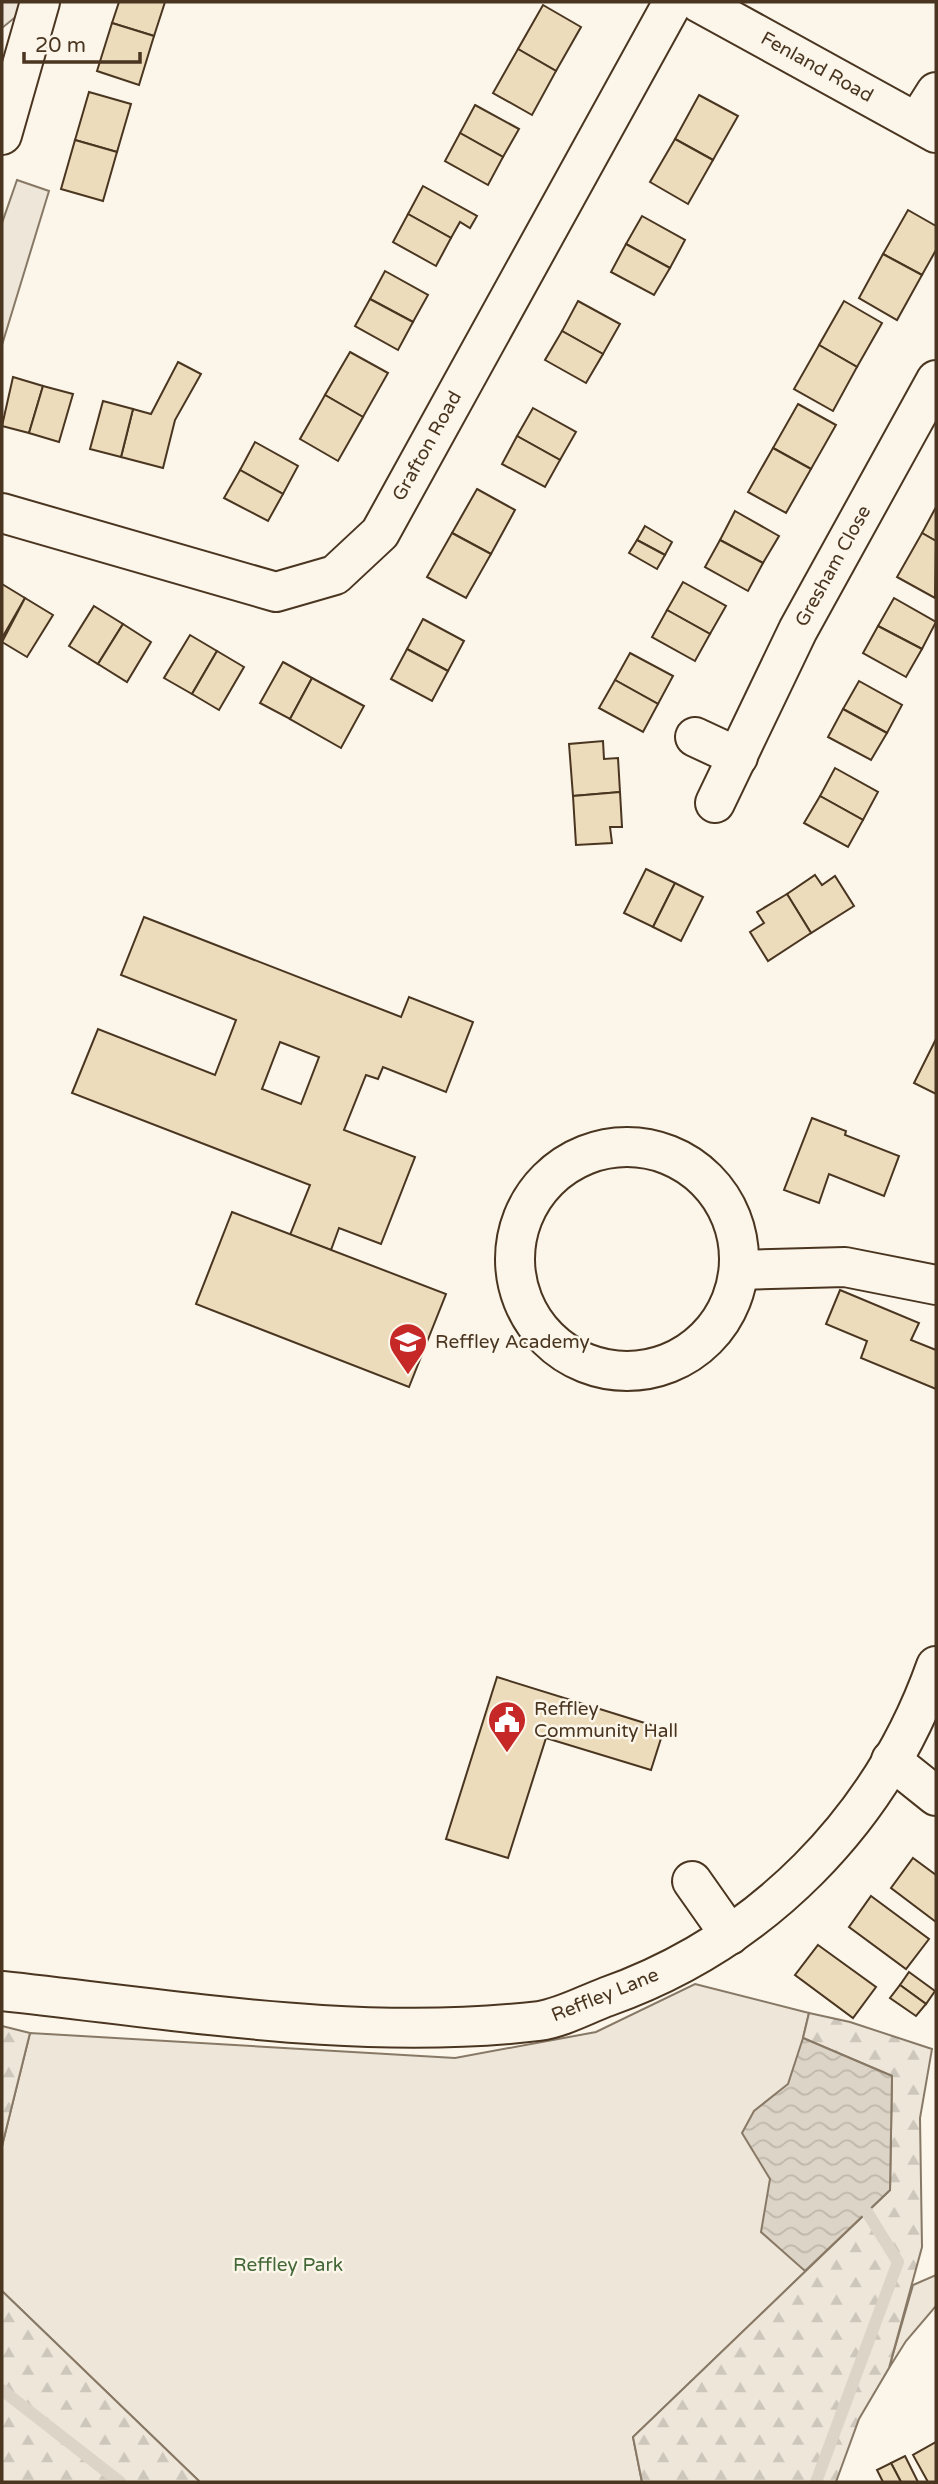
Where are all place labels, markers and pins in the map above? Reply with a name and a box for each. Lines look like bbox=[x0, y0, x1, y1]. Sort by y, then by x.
school or university icon: Reffley Academy bbox=[387, 1321, 429, 1376]
place label: Reffley Academy bbox=[435, 1331, 590, 1353]
place label: Reffley Community Hall bbox=[534, 1698, 678, 1742]
public building icon: Reffley Community Hall bbox=[486, 1699, 528, 1754]

